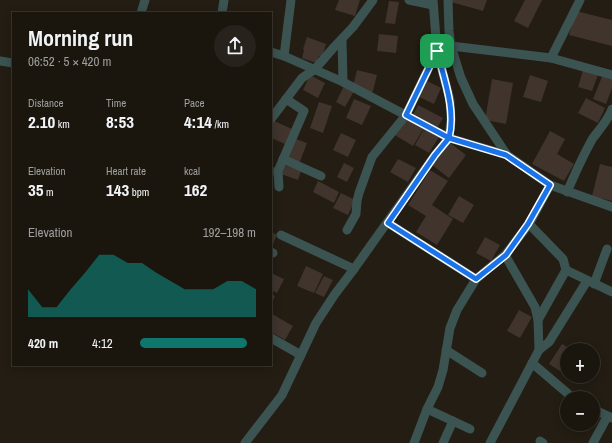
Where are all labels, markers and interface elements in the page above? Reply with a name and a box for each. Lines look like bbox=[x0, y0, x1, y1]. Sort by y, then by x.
text: Morning run bbox=[28, 23, 133, 53]
button: share bbox=[214, 25, 256, 67]
pin bbox=[420, 34, 454, 68]
icon: arrive bbox=[426, 40, 448, 62]
text: 06:52 · 5 × 420 m bbox=[28, 53, 111, 70]
text: Distance bbox=[28, 96, 64, 110]
text: Time bbox=[106, 96, 126, 110]
text: Pace bbox=[184, 96, 205, 110]
text: 2.10 bbox=[28, 110, 55, 133]
text: 8:53 bbox=[106, 110, 134, 133]
text: 4:14 bbox=[184, 110, 212, 133]
text: km bbox=[55, 117, 70, 131]
text: /km bbox=[212, 117, 229, 131]
text: Elevation bbox=[28, 164, 66, 178]
text: Heart rate bbox=[106, 164, 146, 178]
text: kcal bbox=[184, 164, 200, 178]
text: 35 bbox=[28, 178, 44, 201]
text: 143 bbox=[106, 178, 129, 201]
text: 162 bbox=[184, 178, 207, 201]
text: m bbox=[44, 185, 54, 199]
text: bpm bbox=[129, 185, 149, 199]
text: Elevation bbox=[28, 224, 72, 241]
text: 192–198 m bbox=[203, 224, 256, 241]
text: 420 m bbox=[28, 335, 58, 352]
text: 4:12 bbox=[92, 335, 113, 352]
map controls bbox=[560, 343, 600, 431]
button: + bbox=[560, 343, 600, 383]
button: − bbox=[560, 391, 600, 431]

